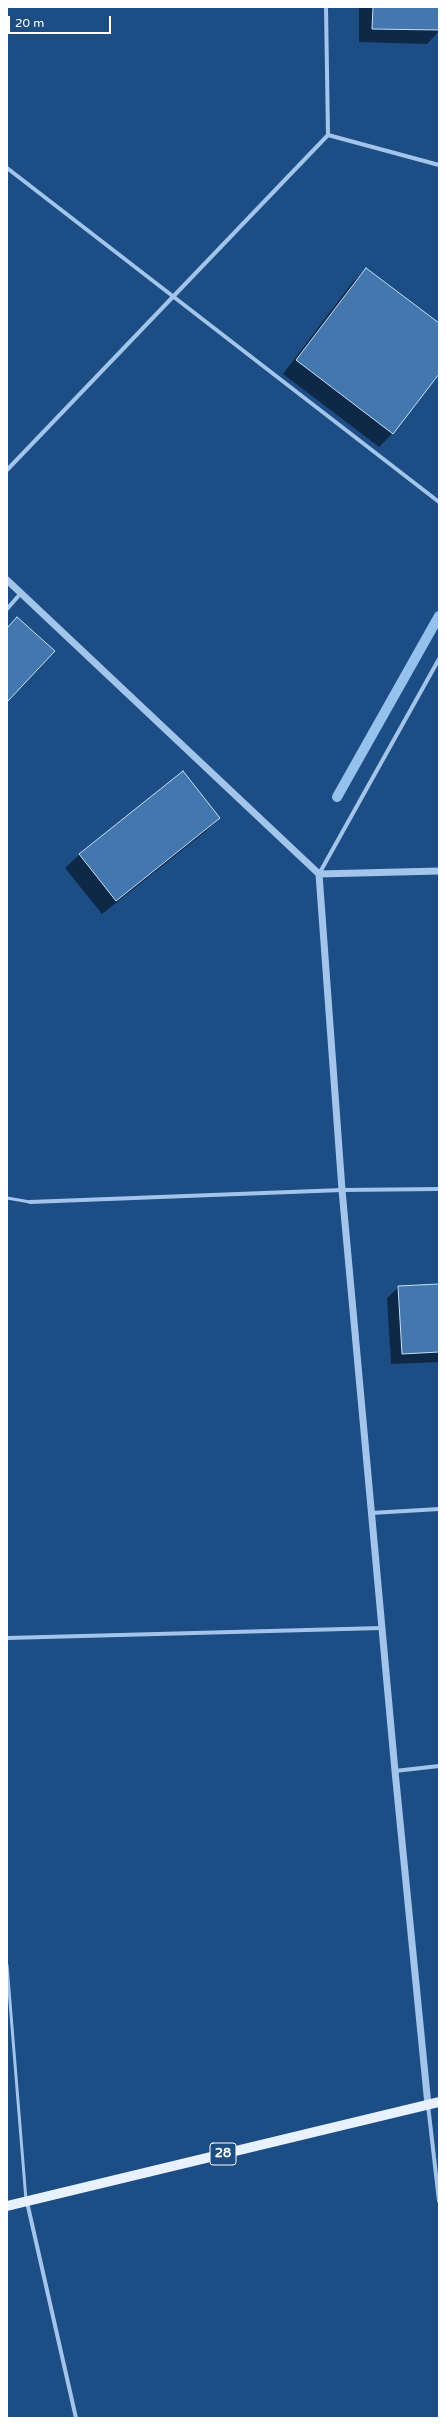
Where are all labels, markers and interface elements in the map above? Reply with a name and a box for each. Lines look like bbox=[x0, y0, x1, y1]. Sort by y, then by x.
scale bar bbox=[10, 8, 113, 34]
text: 20 m bbox=[15, 16, 44, 30]
road number: 28 bbox=[210, 2143, 236, 2165]

